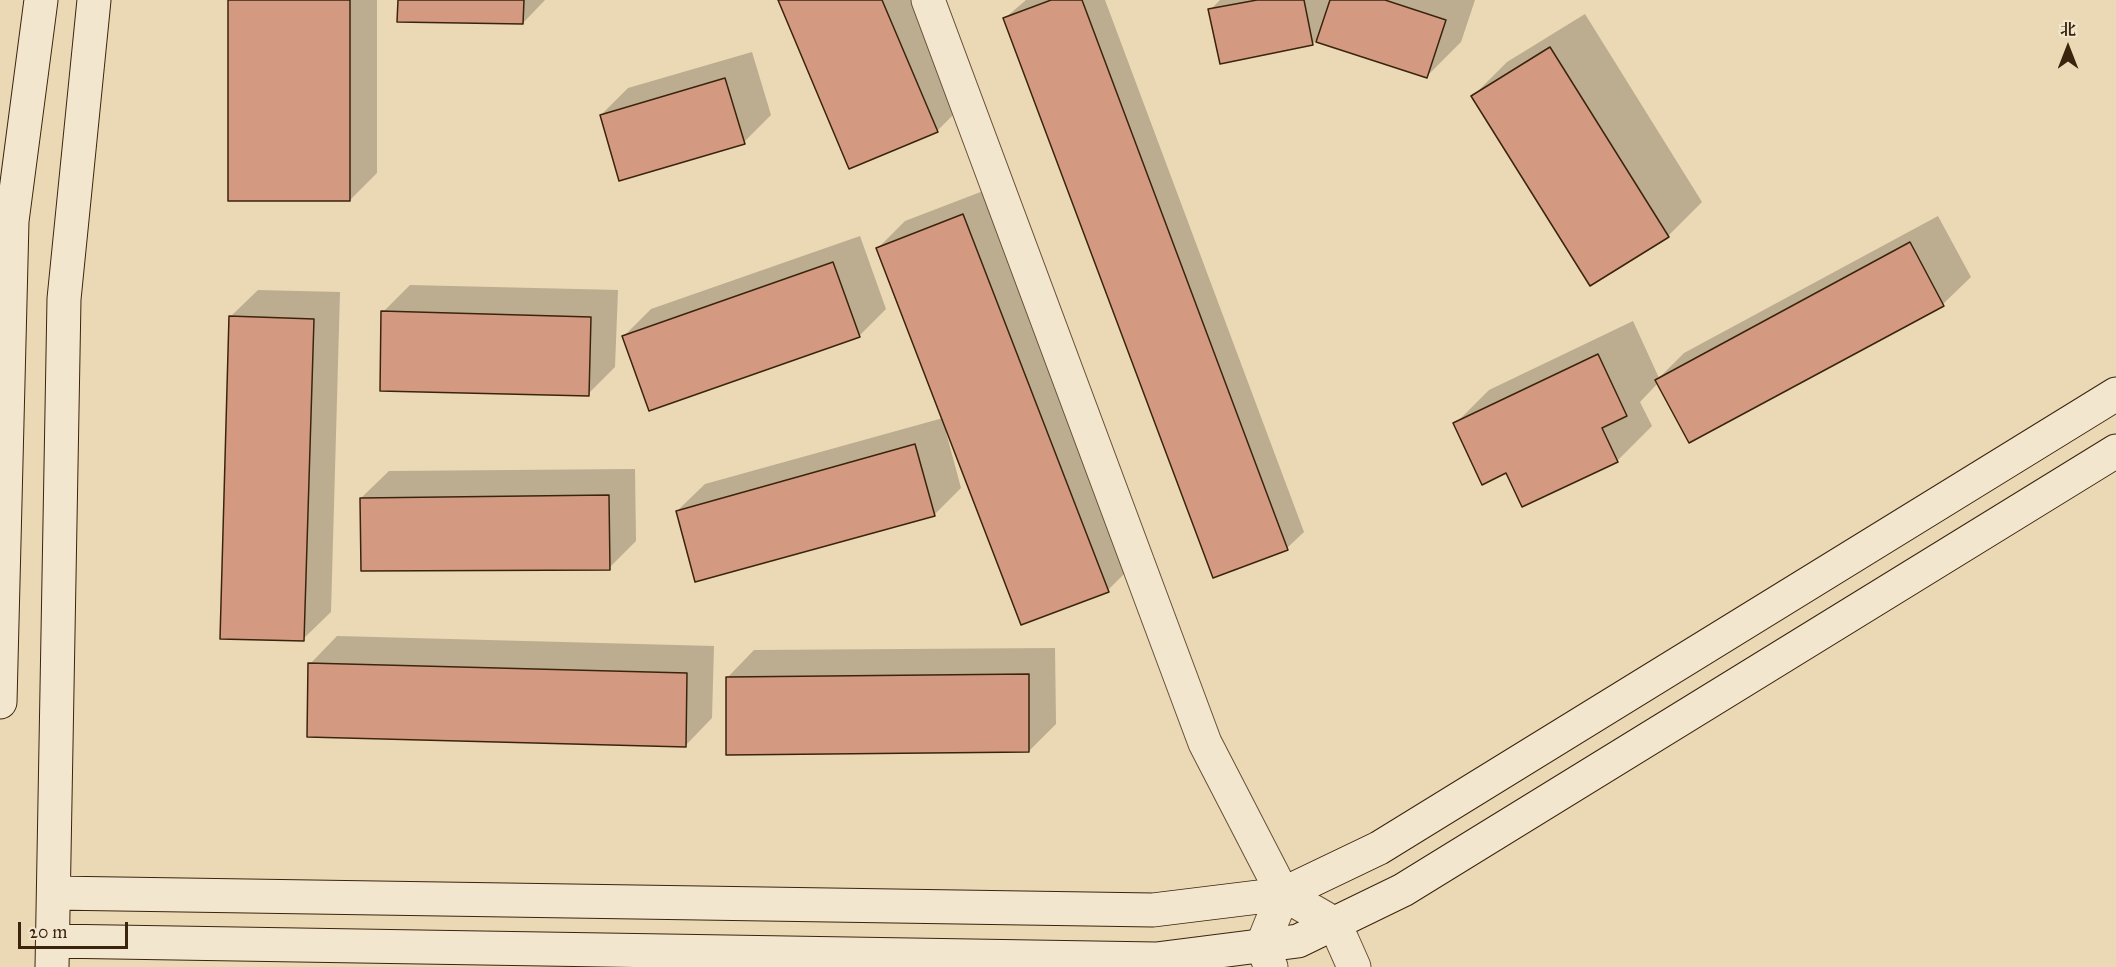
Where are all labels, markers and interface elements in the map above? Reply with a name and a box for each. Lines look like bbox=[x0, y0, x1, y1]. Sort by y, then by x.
north arrow bbox=[2038, 18, 2098, 78]
text: 北 bbox=[2060, 20, 2076, 39]
scale bar bbox=[21, 910, 130, 948]
text: 20 m bbox=[29, 921, 67, 943]

